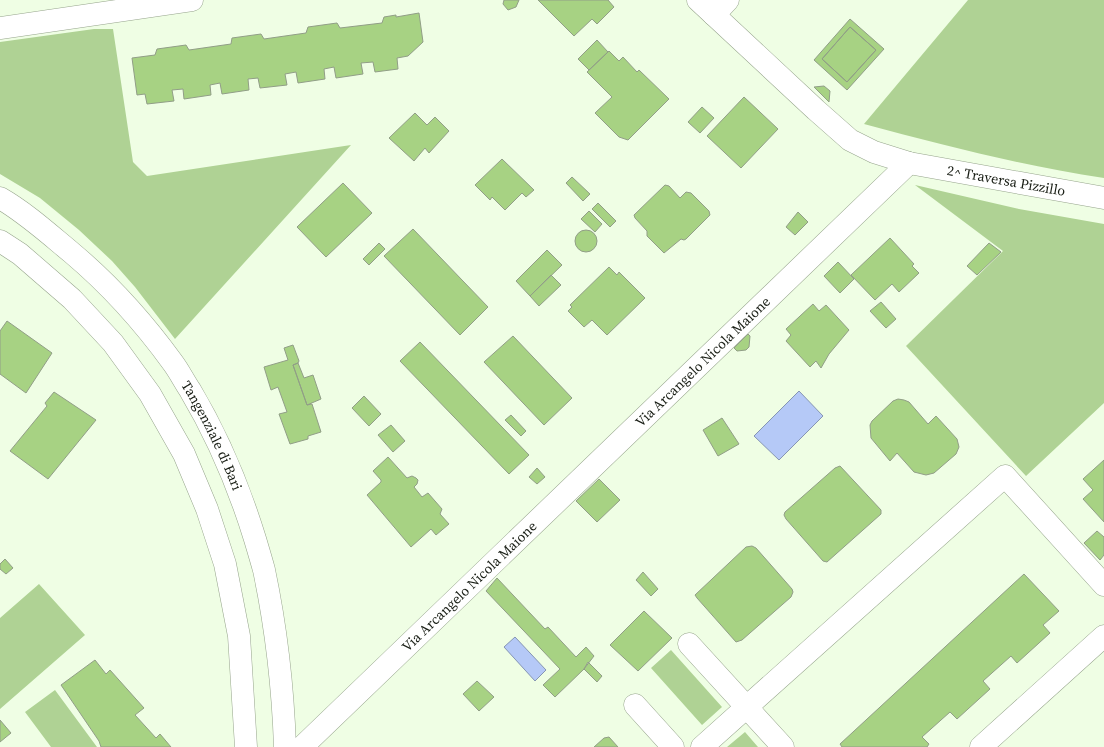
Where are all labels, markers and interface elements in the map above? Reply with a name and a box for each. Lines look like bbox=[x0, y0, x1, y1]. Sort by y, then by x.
street label: 2^ Traversa Pizzillo bbox=[945, 160, 1067, 201]
street label: Via Arcangelo Nicola Maione bbox=[631, 292, 775, 431]
street label: Tangenziale di Bari bbox=[177, 377, 247, 493]
street label: Via Arcangelo Nicola Maione bbox=[397, 516, 541, 656]

